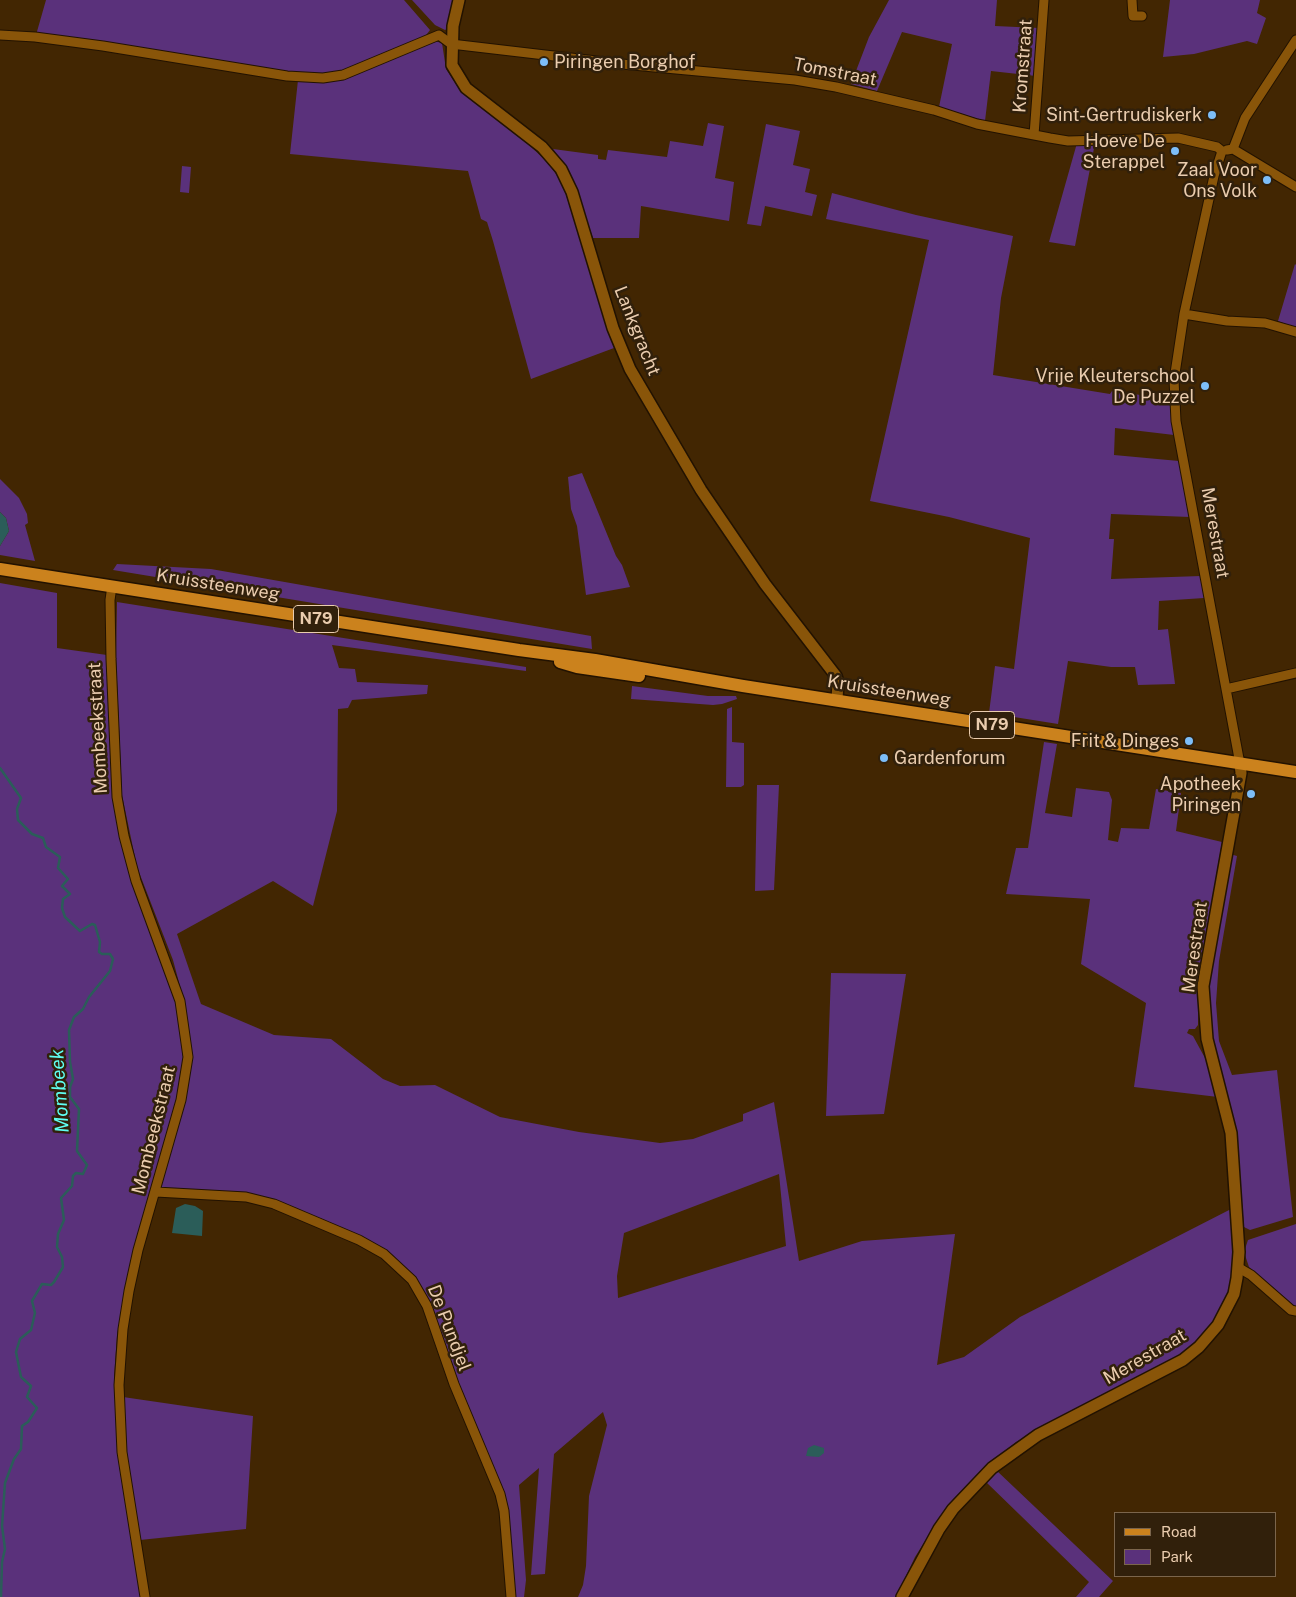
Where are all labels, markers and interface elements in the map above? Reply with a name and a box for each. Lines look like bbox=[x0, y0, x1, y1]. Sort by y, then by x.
street label: Kromstraat bbox=[1009, 18, 1037, 114]
place label: Piringen Borghof bbox=[554, 51, 695, 73]
street label: Tomstraat bbox=[792, 53, 878, 91]
marker: Piringen Borghof bbox=[538, 56, 550, 68]
place label: Sint-Gertrudiskerk bbox=[1046, 104, 1202, 126]
marker: Sint-Gertrudiskerk bbox=[1206, 109, 1218, 121]
place label: Hoeve De Sterappel bbox=[1083, 130, 1165, 172]
marker: Hoeve De Sterappel bbox=[1169, 145, 1181, 157]
place label: Zaal Voor Ons Volk bbox=[1177, 159, 1257, 202]
marker: Zaal Voor Ons Volk bbox=[1261, 174, 1273, 186]
street label: Lankgracht bbox=[609, 283, 665, 379]
place label: Vrije Kleuterschool De Puzzel bbox=[1035, 365, 1195, 408]
marker: Vrije Kleuterschool De Puzzel bbox=[1199, 380, 1211, 392]
street label: Merestraat bbox=[1196, 486, 1234, 580]
street label: Kruissteenweg bbox=[155, 565, 281, 605]
road number: N79 bbox=[294, 606, 338, 632]
street label: Mombeekstraat bbox=[84, 662, 112, 794]
street label: Kruissteenweg bbox=[826, 671, 952, 711]
road number: N79 bbox=[970, 712, 1014, 738]
place label: Frit & Dinges bbox=[1071, 730, 1179, 752]
marker: Frit & Dinges bbox=[1183, 735, 1195, 747]
place label: Gardenforum bbox=[894, 747, 1005, 769]
marker: Gardenforum bbox=[878, 752, 890, 764]
place label: Apotheek Piringen bbox=[1160, 773, 1241, 816]
marker: Apotheek Piringen bbox=[1245, 788, 1257, 800]
street label: Merestraat bbox=[1178, 900, 1212, 994]
water label: Mombeek bbox=[46, 1048, 74, 1134]
street label: Mombeekstraat bbox=[128, 1063, 180, 1197]
street label: De Pundjel bbox=[423, 1282, 475, 1374]
street label: Merestraat bbox=[1100, 1325, 1190, 1389]
legend bbox=[1114, 1512, 1276, 1577]
text: Road bbox=[1161, 1523, 1197, 1540]
text: Park bbox=[1161, 1548, 1193, 1565]

